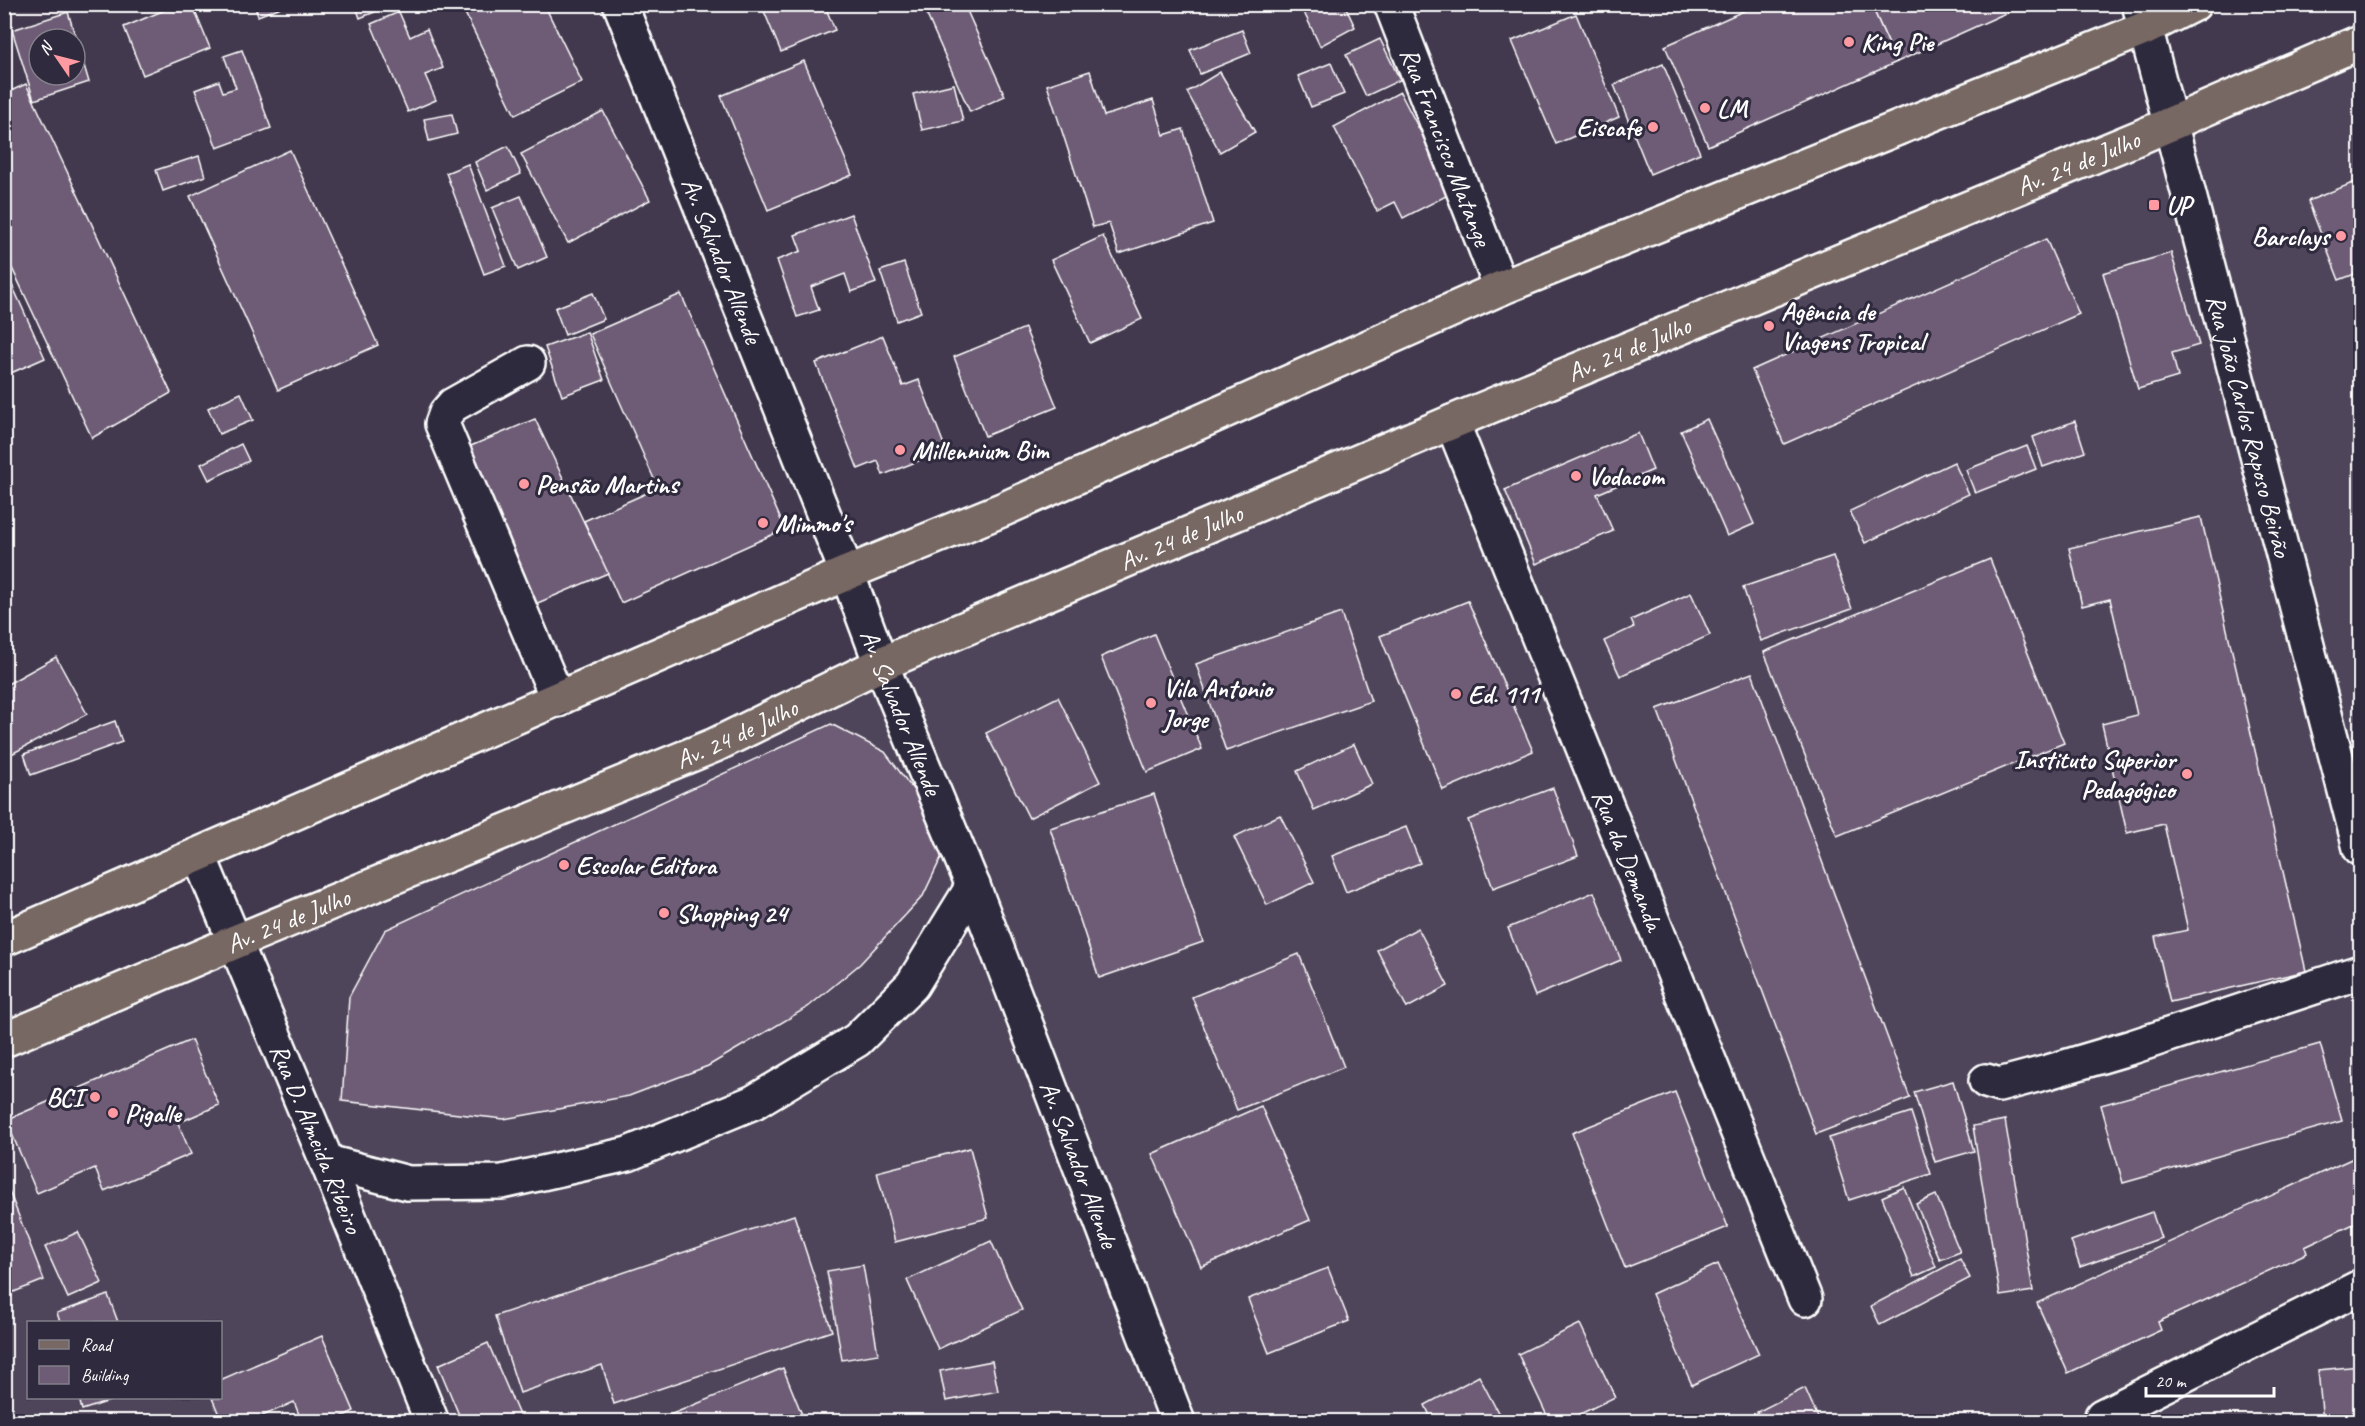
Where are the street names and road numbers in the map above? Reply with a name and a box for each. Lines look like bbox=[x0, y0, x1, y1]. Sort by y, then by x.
street label: Rua Francisco Matange bbox=[1392, 43, 1500, 252]
street label: Av. 24 de Julho bbox=[2011, 122, 2146, 203]
street label: Av. Salvador Allende bbox=[674, 173, 770, 350]
street label: Rua João Carlos Raposo Beirão bbox=[2199, 291, 2300, 562]
street label: Av. 24 de Julho bbox=[1562, 308, 1697, 389]
street label: Av. 24 de Julho bbox=[1114, 496, 1249, 578]
street label: Av. Salvador Allende bbox=[853, 625, 950, 801]
street label: Av. 24 de Julho bbox=[671, 691, 805, 776]
street label: Rua da Demanda bbox=[1585, 785, 1672, 938]
street label: Av. 24 de Julho bbox=[221, 880, 356, 961]
street label: Rua D. Almeida Ribeiro bbox=[262, 1039, 371, 1240]
street label: Av. Salvador Allende bbox=[1032, 1076, 1126, 1254]

